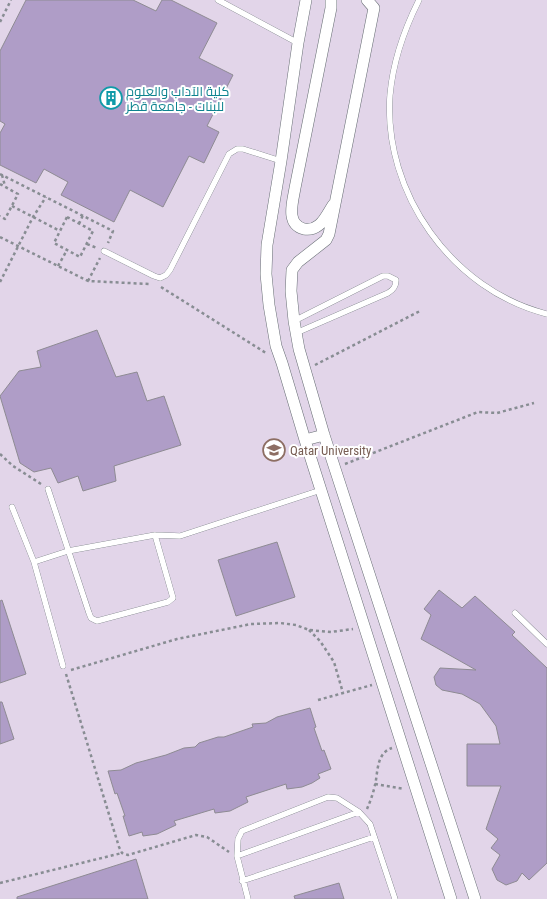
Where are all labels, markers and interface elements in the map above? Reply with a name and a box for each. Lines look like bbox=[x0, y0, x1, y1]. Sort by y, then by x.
place label: كلية الآداب والعلوم للبنات - جامعة قطر bbox=[125, 84, 229, 114]
building icon: كلية الآداب والعلوم للبنات - جامعة قطر bbox=[98, 85, 124, 111]
school or university icon: Qatar University bbox=[261, 437, 287, 463]
place label: Qatar University bbox=[290, 443, 372, 458]

